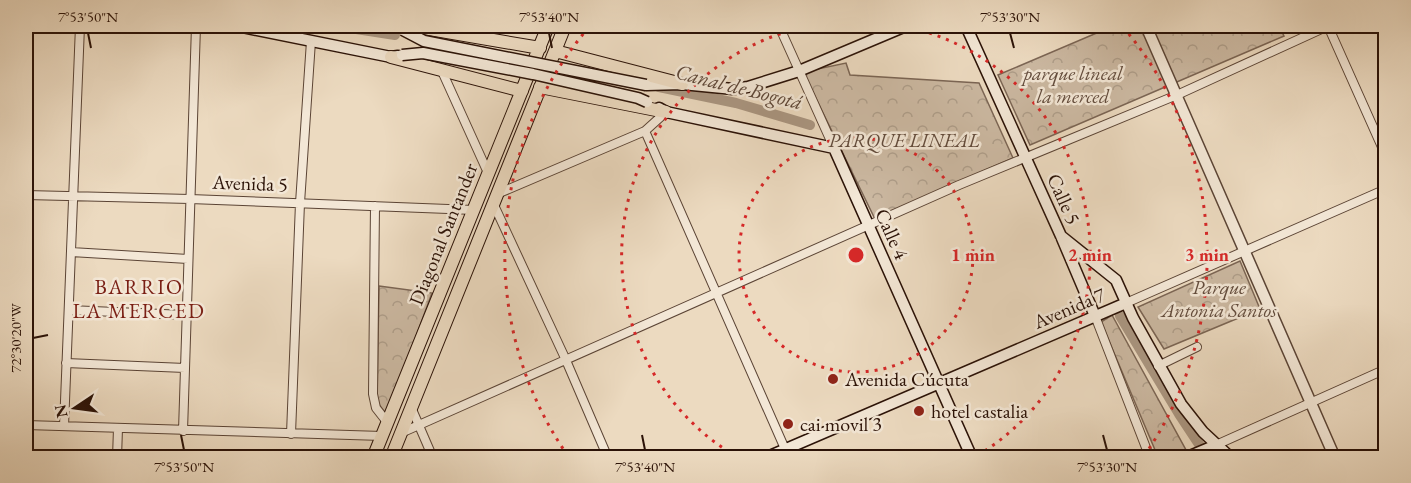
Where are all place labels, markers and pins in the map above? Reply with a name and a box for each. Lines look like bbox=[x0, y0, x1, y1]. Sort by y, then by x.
centre of rings bbox=[846, 245, 866, 265]
place label: Avenida Cúcuta bbox=[844, 366, 969, 392]
marker: Avenida Cúcuta bbox=[826, 372, 840, 386]
place label: hotel castalia bbox=[931, 398, 1028, 424]
marker: hotel castalia bbox=[912, 404, 926, 418]
place label: cai movil 3 bbox=[800, 411, 882, 437]
marker: cai movil 3 bbox=[781, 417, 795, 431]

